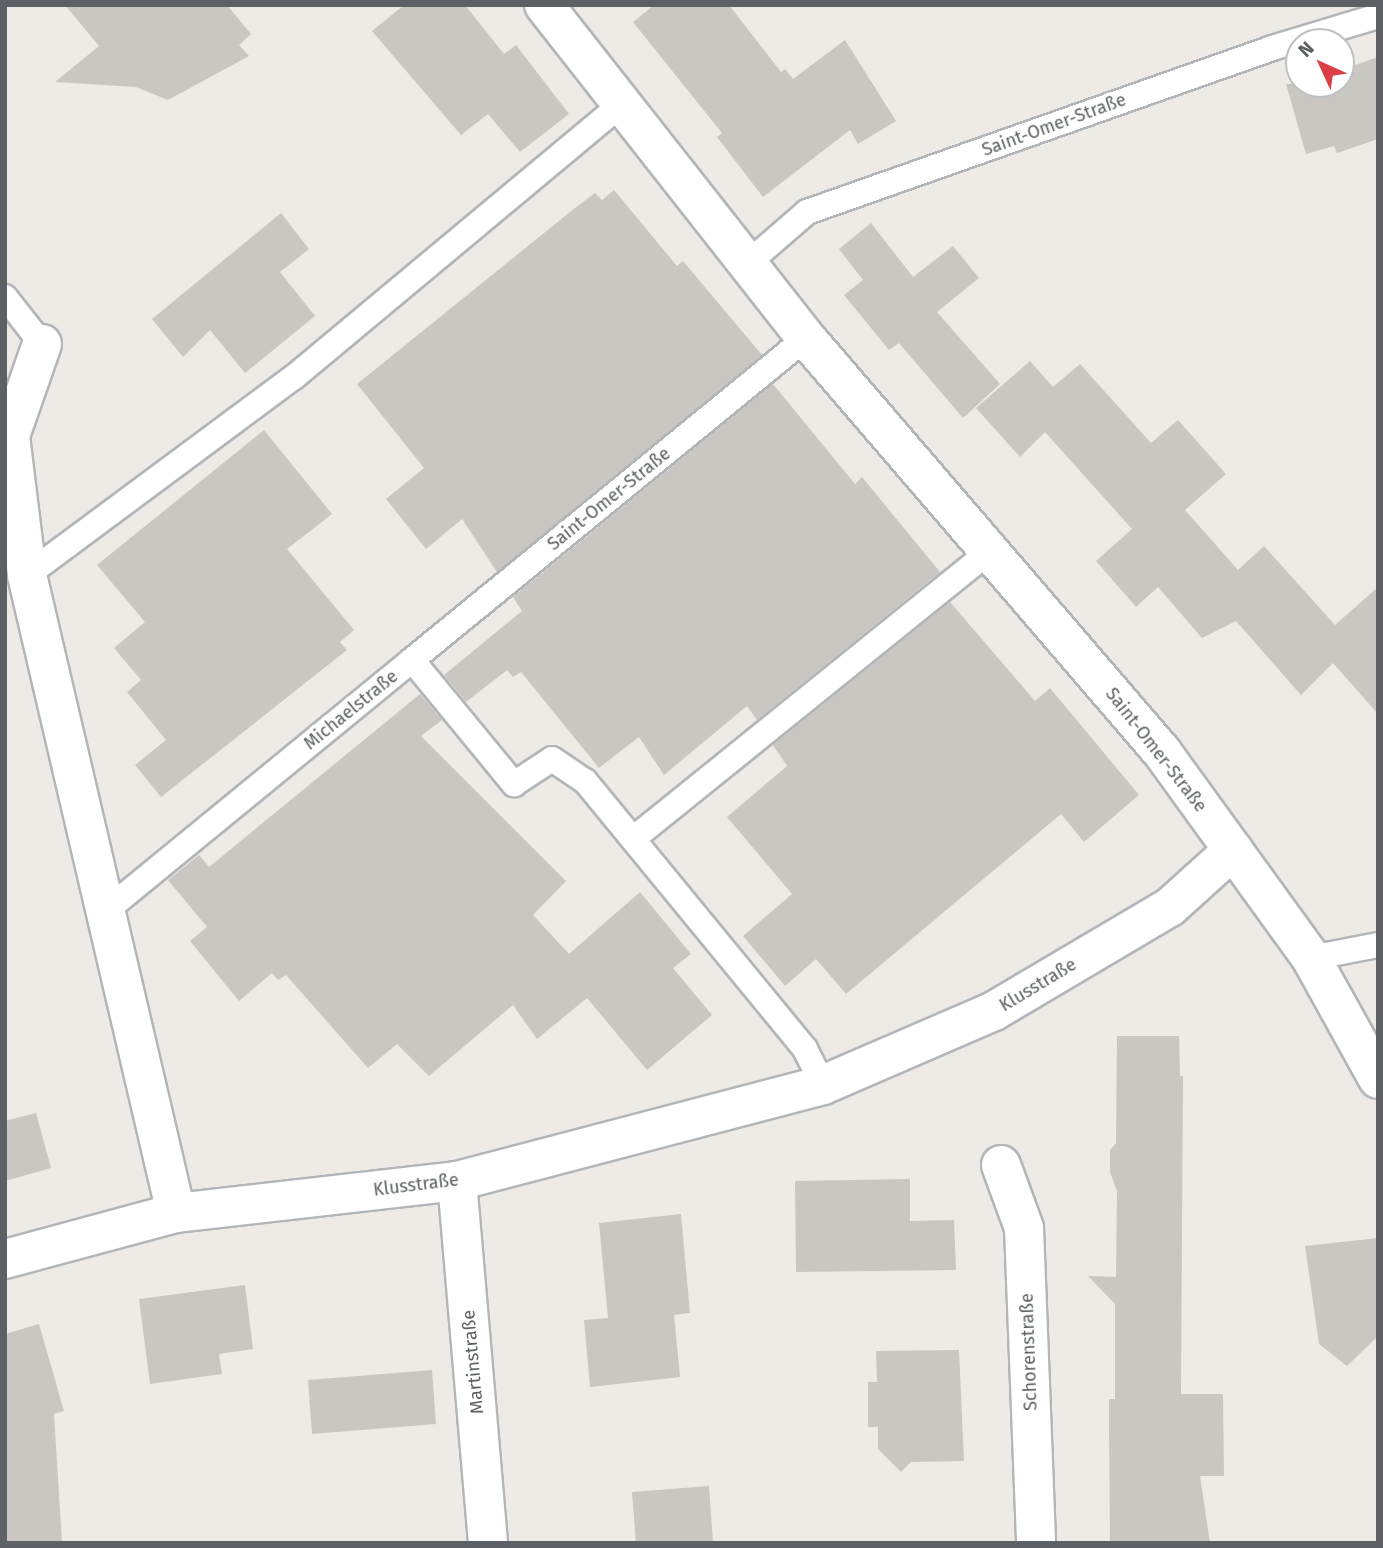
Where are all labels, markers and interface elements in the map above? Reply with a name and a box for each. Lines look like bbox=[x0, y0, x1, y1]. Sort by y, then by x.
north arrow bbox=[1285, 28, 1355, 98]
text: N bbox=[1294, 37, 1319, 62]
street label: Saint-Omer-Straße bbox=[979, 89, 1129, 161]
street label: Saint-Omer-Straße bbox=[543, 443, 675, 555]
street label: Michaelstraße bbox=[300, 666, 402, 754]
street label: Saint-Omer-Straße bbox=[1101, 684, 1211, 816]
street label: Klusstraße bbox=[996, 954, 1080, 1016]
street label: Klusstraße bbox=[372, 1169, 460, 1201]
street label: Schorenstraße bbox=[1016, 1293, 1042, 1411]
street label: Martinstraße bbox=[458, 1309, 488, 1415]

